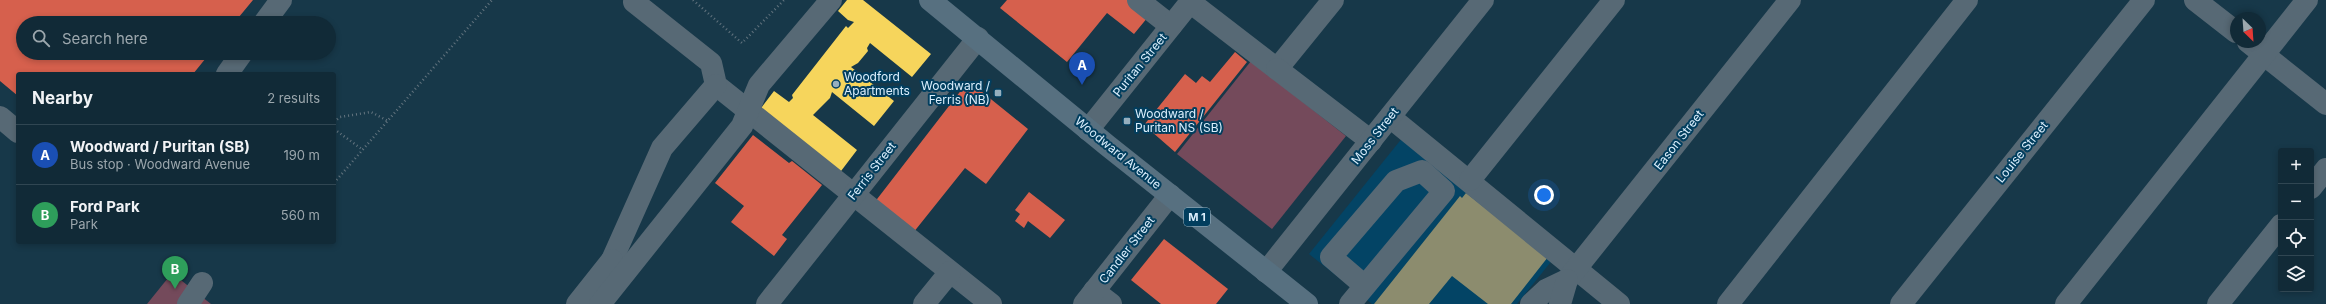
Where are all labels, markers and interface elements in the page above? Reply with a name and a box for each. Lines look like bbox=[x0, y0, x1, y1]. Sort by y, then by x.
north arrow bbox=[2230, 12, 2266, 48]
search box bbox=[16, 16, 336, 60]
icon: search bbox=[30, 27, 52, 49]
text: Search here bbox=[62, 29, 148, 48]
street label: Puritan Street bbox=[1109, 30, 1170, 99]
pin: A bbox=[1069, 52, 1095, 85]
place label: Woodford Apartments bbox=[844, 69, 910, 98]
place label: Woodward / Ferris (NB) bbox=[921, 78, 991, 107]
marker: Woodford Apartments bbox=[831, 79, 841, 89]
text: Nearby bbox=[32, 88, 93, 108]
marker: Woodward / Ferris (NB) bbox=[993, 88, 1003, 98]
text: 2 results bbox=[267, 90, 320, 106]
street label: Moss Street bbox=[1348, 104, 1401, 167]
place label: Woodward / Puritan NS (SB) bbox=[1135, 106, 1223, 135]
street label: Eason Street bbox=[1651, 107, 1707, 173]
street label: Woodward Avenue bbox=[1072, 113, 1165, 192]
marker: Woodward / Puritan NS (SB) bbox=[1122, 116, 1132, 126]
street label: Louise Street bbox=[1992, 118, 2051, 185]
text: Woodward / Puritan (SB) bbox=[70, 137, 250, 156]
street label: Ferris Street bbox=[844, 139, 899, 203]
text: A bbox=[40, 147, 50, 163]
text: 190 m bbox=[283, 147, 320, 163]
map controls bbox=[2278, 148, 2314, 292]
button: + bbox=[2278, 148, 2314, 184]
text: Bus stop · Woodward Avenue bbox=[70, 156, 250, 172]
button: − bbox=[2278, 184, 2314, 220]
your location bbox=[1534, 185, 1554, 205]
text: Ford Park bbox=[70, 197, 140, 216]
text: B bbox=[41, 207, 49, 223]
text: 560 m bbox=[281, 207, 320, 223]
road number: M 1 bbox=[1184, 208, 1210, 226]
street label: Candler Street bbox=[1096, 213, 1158, 286]
text: Park bbox=[70, 216, 98, 232]
button: locate bbox=[2278, 220, 2314, 256]
pin: B bbox=[162, 256, 188, 289]
button: layers bbox=[2278, 256, 2314, 292]

